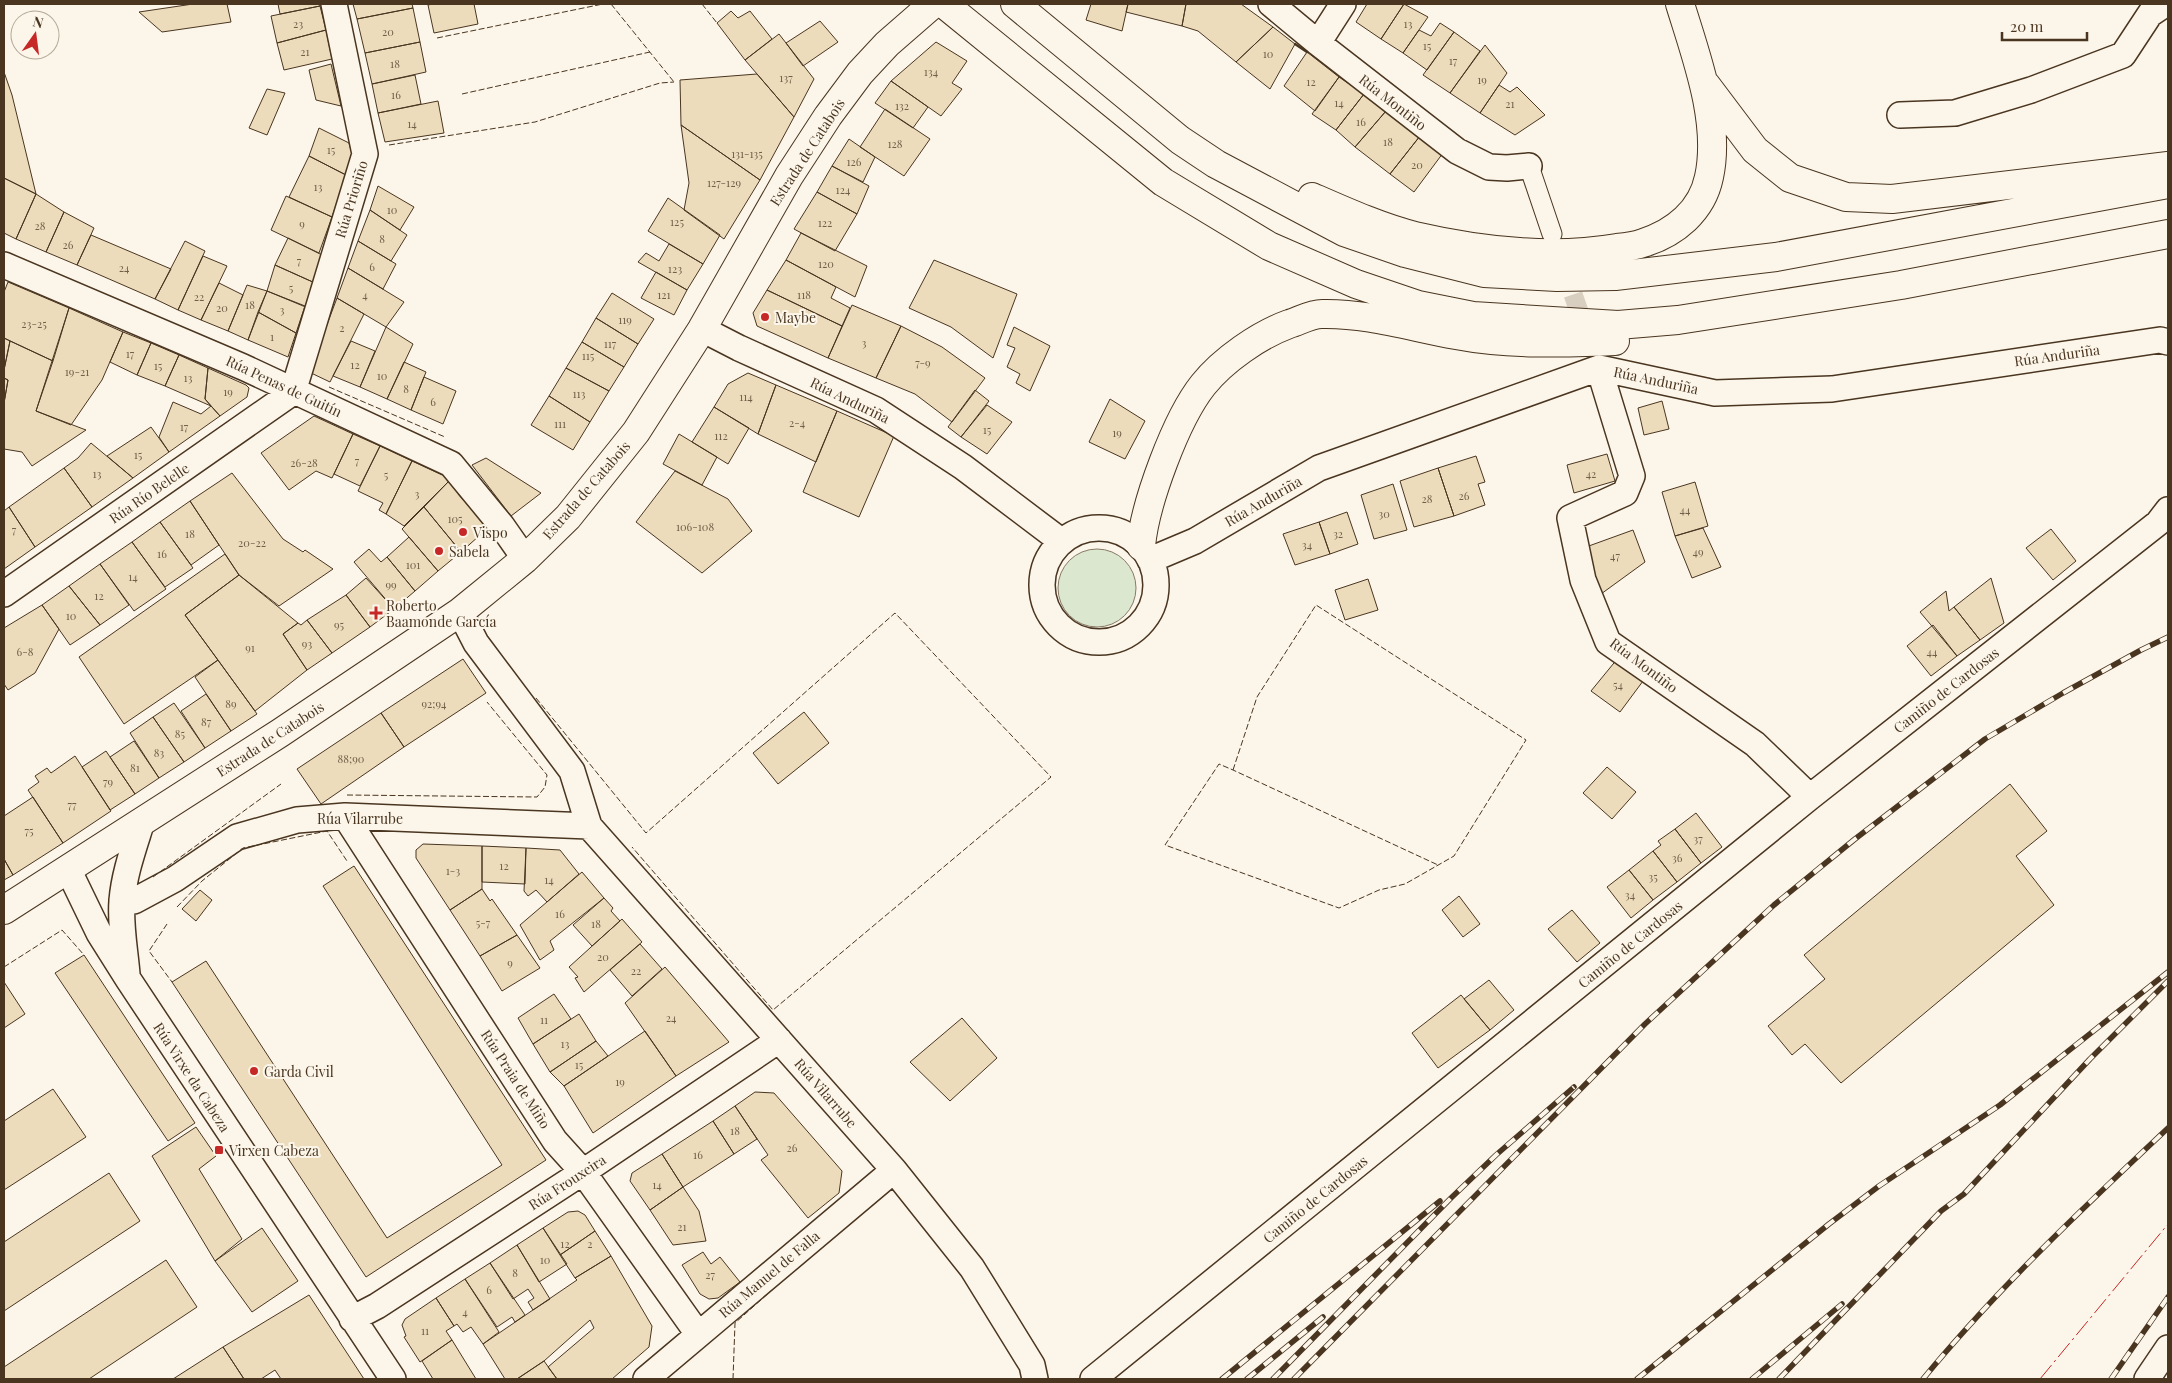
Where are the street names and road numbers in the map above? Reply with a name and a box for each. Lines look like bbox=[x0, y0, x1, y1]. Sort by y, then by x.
street label: Rúa Montiño bbox=[1355, 70, 1431, 134]
street label: Estrada de Catabois bbox=[765, 95, 849, 209]
street label: Rúa Prioriño bbox=[330, 158, 372, 240]
street label: Rúa Anduriña bbox=[2013, 340, 2101, 370]
street label: Rúa Penas de Guitín bbox=[223, 351, 346, 421]
street label: Rúa Anduriña bbox=[1612, 362, 1700, 398]
street label: Rúa Anduriña bbox=[807, 373, 893, 427]
street label: Estrada de Catabois bbox=[538, 437, 634, 543]
street label: Rúa Río Belelle bbox=[105, 458, 193, 528]
street label: Rúa Anduriña bbox=[1221, 471, 1305, 531]
street label: Rúa Montiño bbox=[1606, 633, 1682, 697]
street label: Camiño de Cardosas bbox=[1889, 643, 2003, 737]
street label: Estrada de Catabois bbox=[213, 697, 327, 781]
street label: Rúa Vilarrube bbox=[317, 809, 403, 828]
street label: Camiño de Cardosas bbox=[1574, 896, 1686, 992]
street label: Rúa Virxe da Cabeza bbox=[149, 1019, 235, 1135]
street label: Rúa Praia de Miño bbox=[477, 1026, 555, 1132]
street label: Rúa Vilarrube bbox=[791, 1054, 861, 1132]
street label: Rúa Frouxeira bbox=[525, 1150, 609, 1214]
street label: Camiño de Cardosas bbox=[1259, 1151, 1371, 1247]
street label: Rúa Manuel de Falla bbox=[715, 1226, 823, 1322]

